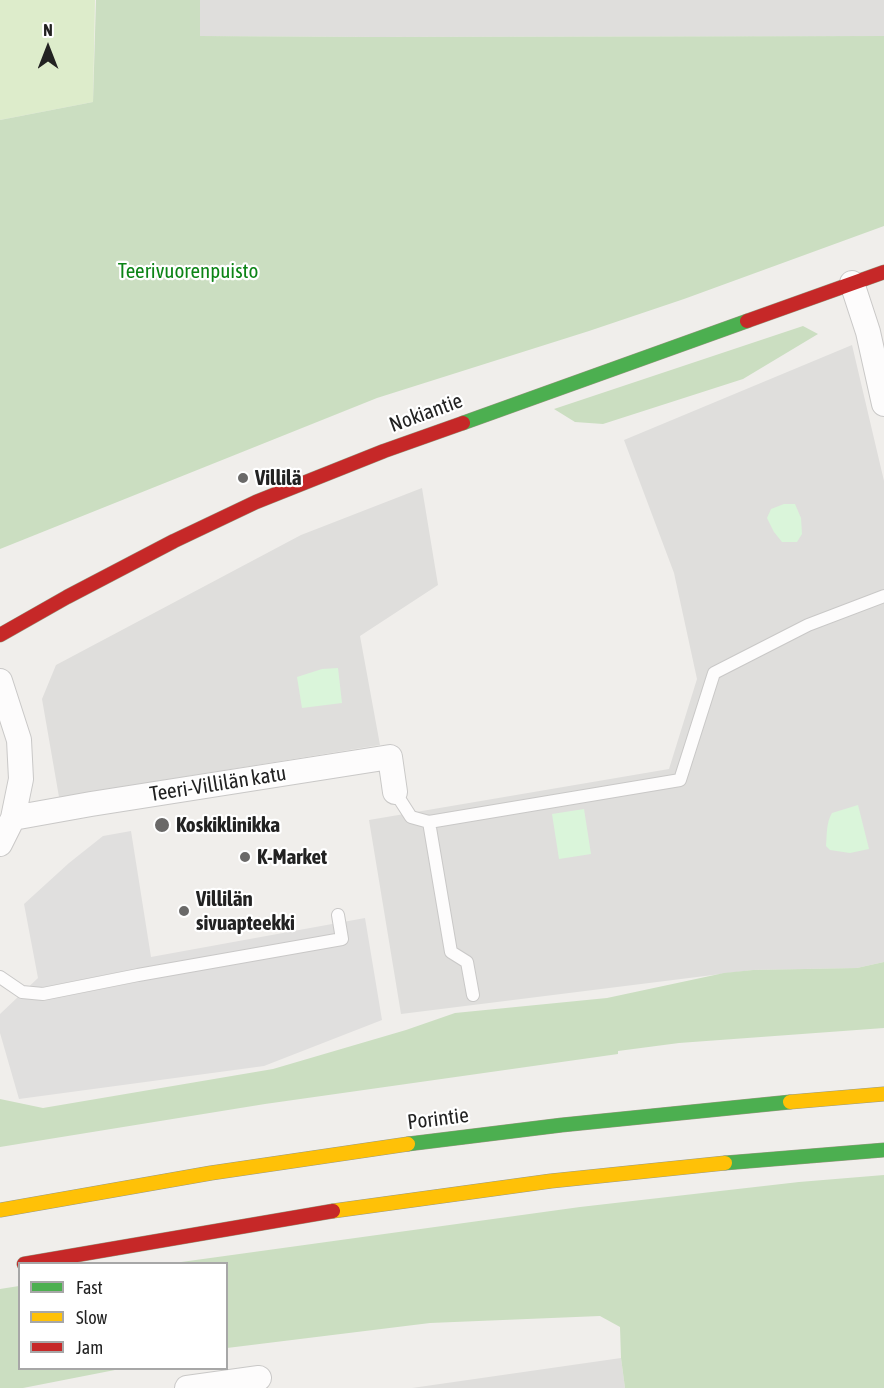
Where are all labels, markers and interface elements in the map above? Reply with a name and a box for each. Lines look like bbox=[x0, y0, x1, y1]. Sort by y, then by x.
north arrow bbox=[18, 18, 78, 78]
text: N bbox=[43, 21, 53, 39]
park label: Teerivuorenpuisto bbox=[118, 258, 258, 284]
street label: Nokiantie bbox=[386, 388, 466, 438]
place label: Villilä bbox=[255, 465, 301, 491]
marker: Villilä bbox=[236, 471, 250, 485]
street label: Teeri-Villilän katu bbox=[148, 761, 288, 807]
place label: Koskiklinikka bbox=[176, 812, 280, 838]
marker: Koskiklinikka bbox=[153, 816, 171, 834]
place label: K-Market bbox=[257, 844, 327, 870]
marker: K-Market bbox=[238, 850, 252, 864]
place label: Villilän sivuapteekki bbox=[196, 886, 295, 936]
marker: Villilän sivuapteekki bbox=[177, 904, 191, 918]
street label: Porintie bbox=[406, 1103, 470, 1135]
legend bbox=[18, 1262, 228, 1370]
text: Fast bbox=[76, 1277, 103, 1298]
text: Slow bbox=[76, 1307, 107, 1328]
text: Jam bbox=[76, 1337, 103, 1358]

